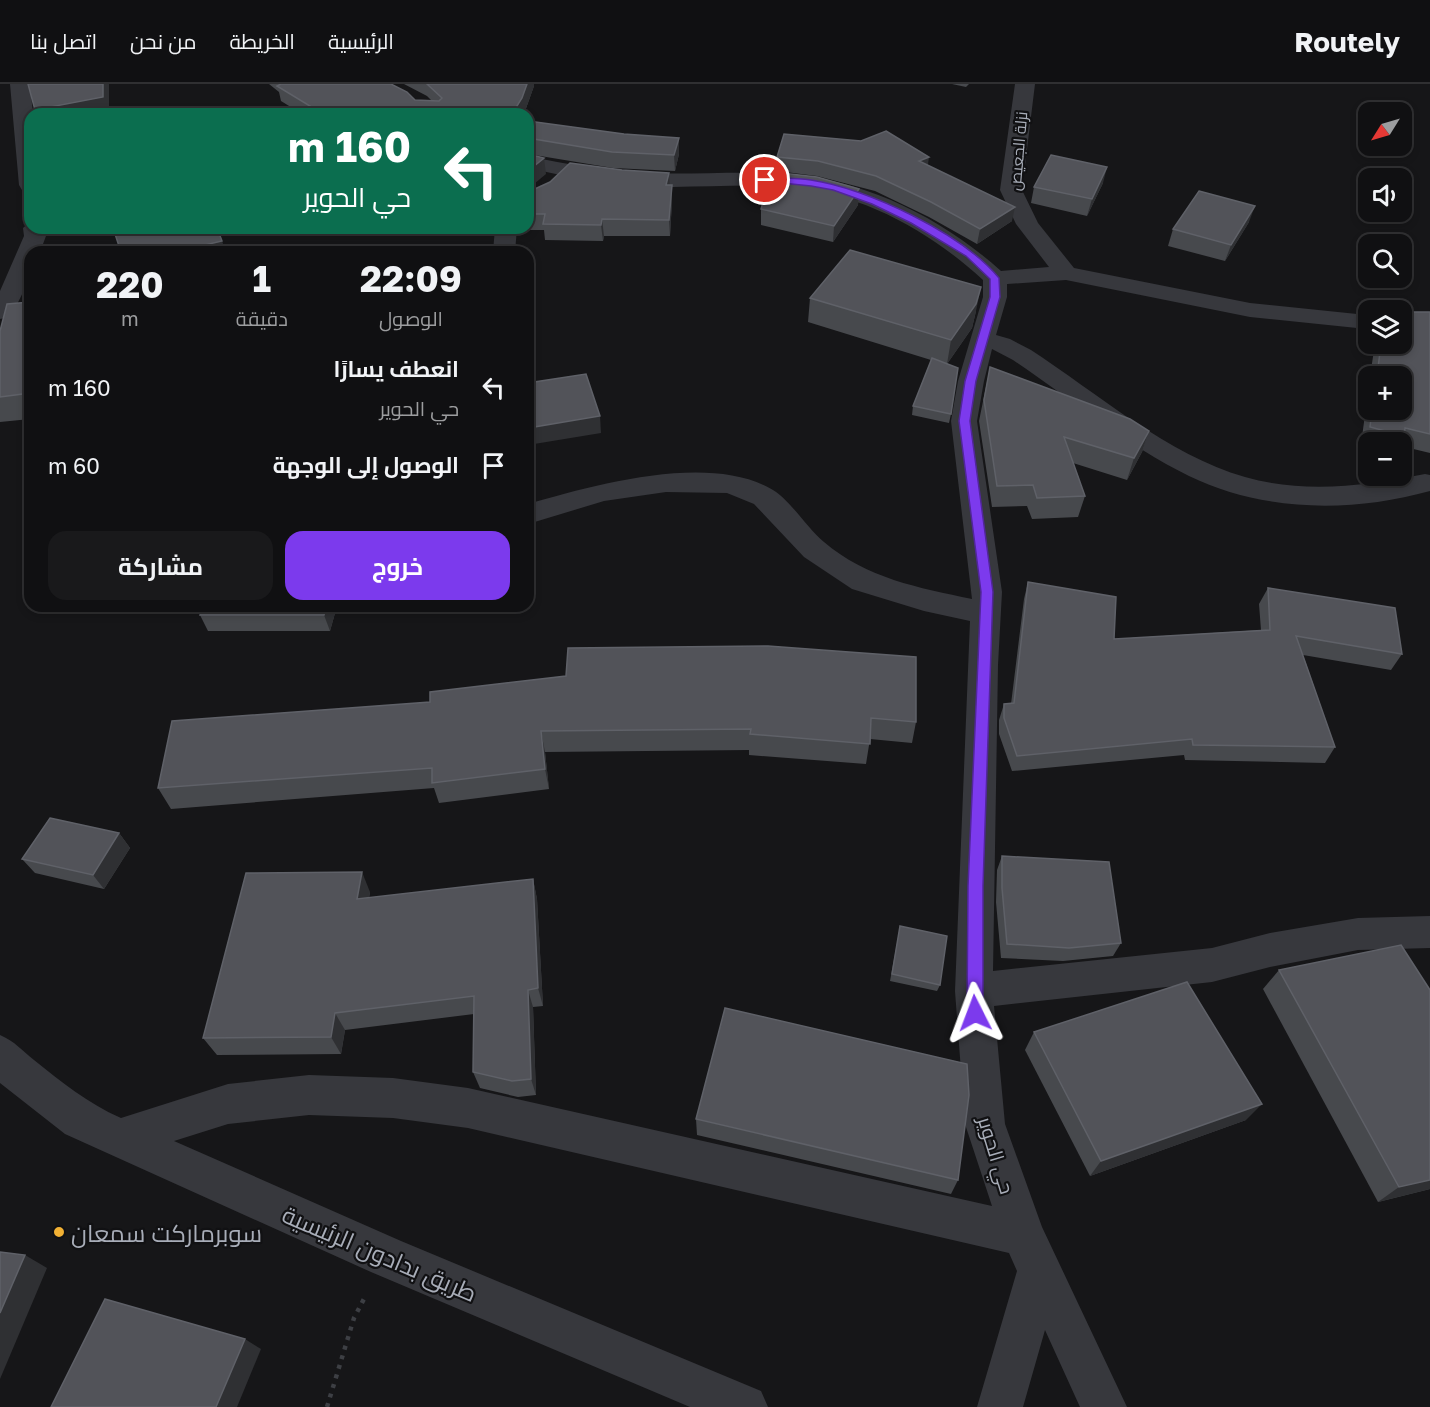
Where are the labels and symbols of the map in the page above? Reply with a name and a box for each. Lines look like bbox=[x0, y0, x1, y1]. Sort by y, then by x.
north arrow bbox=[1358, 102, 1412, 156]
street label: نزلة الجعيص bbox=[1005, 111, 1032, 192]
pin bbox=[739, 154, 790, 205]
position arrow bbox=[943, 981, 1007, 1045]
street label: حي الحوير bbox=[969, 1112, 1020, 1198]
street label: طريق بدادون الرئيسية bbox=[278, 1199, 482, 1309]
place label: سوبرماركت سمعان bbox=[71, 1218, 262, 1248]
marker: سوبرماركت سمعان bbox=[52, 1225, 66, 1239]

